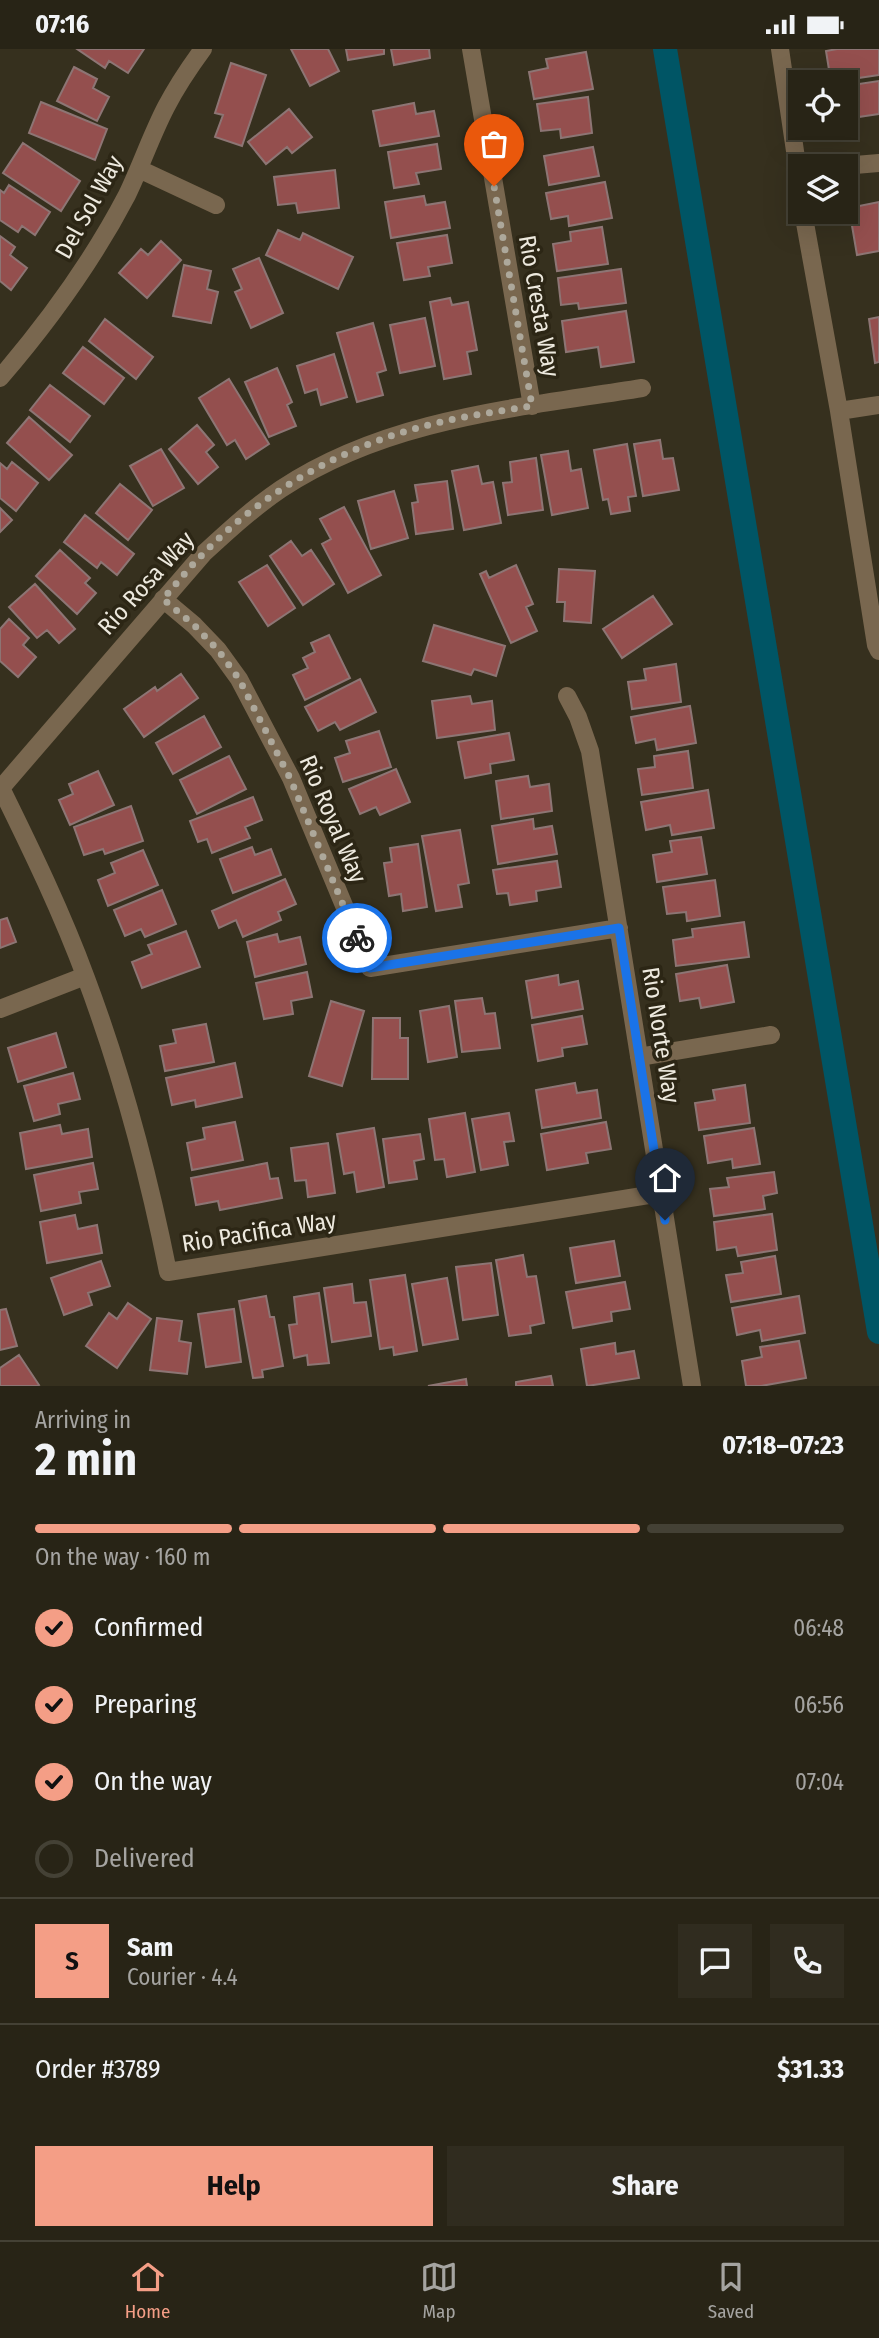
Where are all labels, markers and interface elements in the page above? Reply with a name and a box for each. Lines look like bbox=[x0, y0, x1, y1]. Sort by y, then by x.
text: 07:16 bbox=[35, 9, 89, 40]
map controls bbox=[788, 70, 858, 224]
button: locate bbox=[788, 70, 858, 140]
pin bbox=[464, 114, 524, 186]
icon: bag bbox=[475, 125, 513, 163]
street label: Del Sol Way bbox=[49, 150, 129, 263]
button: layers bbox=[788, 154, 858, 224]
street label: Rio Cresta Way bbox=[513, 233, 565, 379]
street label: Rio Rosa Way bbox=[92, 525, 200, 641]
street label: Rio Royal Way bbox=[294, 751, 373, 887]
courier bbox=[322, 903, 392, 973]
icon: bike bbox=[338, 919, 376, 957]
street label: Rio Norte Way bbox=[636, 965, 686, 1105]
pin bbox=[635, 1148, 695, 1220]
icon: home bbox=[646, 1159, 684, 1197]
street label: Rio Pacifica Way bbox=[180, 1206, 339, 1258]
text: Arriving in bbox=[35, 1406, 131, 1434]
text: 07:18–07:23 bbox=[722, 1430, 844, 1461]
text: 2 min bbox=[35, 1432, 137, 1487]
text: On the way · 160 m bbox=[35, 1543, 210, 1571]
icon: check bbox=[35, 1609, 73, 1647]
text: Confirmed bbox=[94, 1612, 204, 1643]
text: 06:48 bbox=[793, 1614, 844, 1642]
icon: check bbox=[35, 1686, 73, 1724]
text: Preparing bbox=[94, 1689, 196, 1720]
text: 06:56 bbox=[794, 1691, 844, 1719]
icon: check bbox=[35, 1763, 73, 1801]
text: On the way bbox=[94, 1766, 212, 1797]
text: 07:04 bbox=[795, 1768, 844, 1796]
text: Delivered bbox=[94, 1843, 195, 1874]
button: chat bbox=[678, 1924, 752, 1998]
button: phone bbox=[770, 1924, 844, 1998]
text: Sam bbox=[127, 1932, 173, 1963]
text: S bbox=[65, 1946, 79, 1977]
text: Courier · 4.4 bbox=[127, 1963, 238, 1991]
text: Order #3789 bbox=[35, 2054, 161, 2085]
text: $31.33 bbox=[777, 2054, 844, 2085]
button: Help bbox=[35, 2146, 433, 2226]
button: Share bbox=[447, 2146, 844, 2226]
tab: Home bbox=[125, 2258, 170, 2323]
tab: Map bbox=[420, 2258, 458, 2323]
tab: Saved bbox=[708, 2258, 754, 2323]

